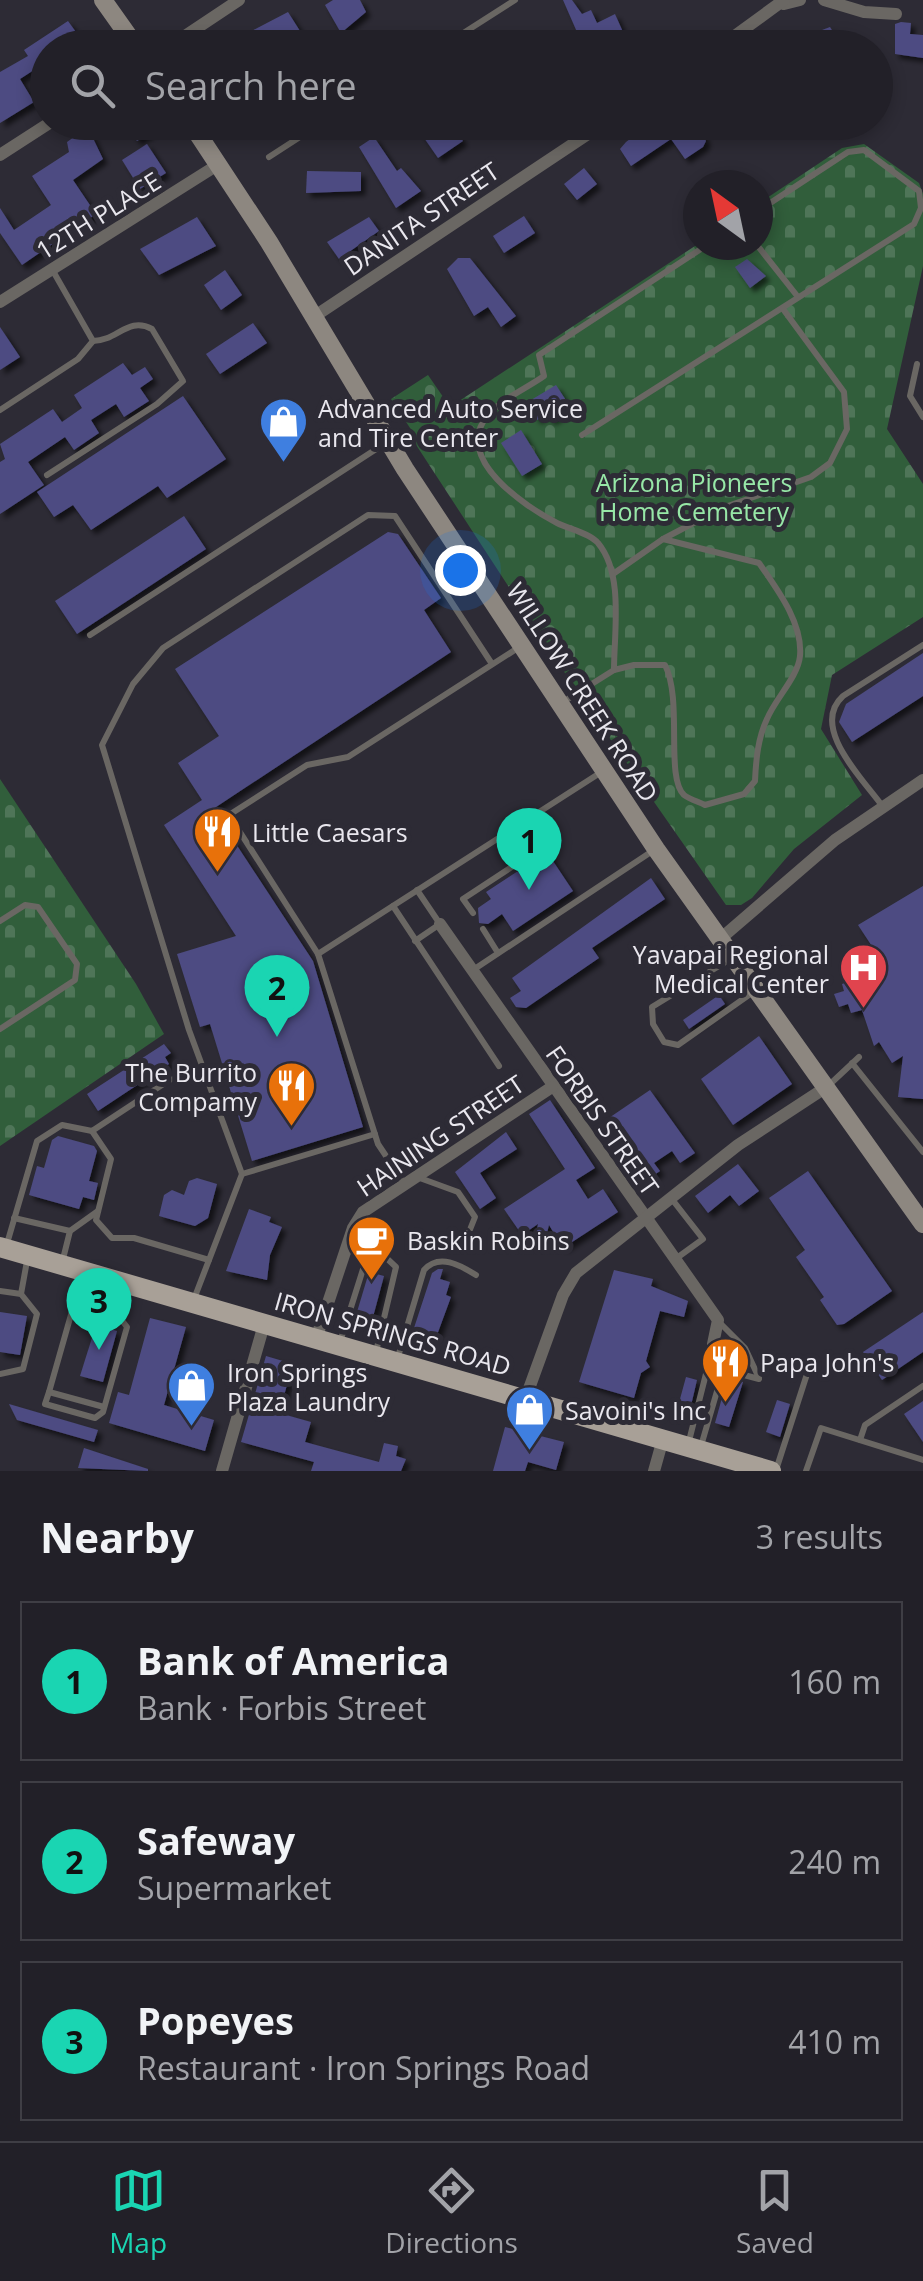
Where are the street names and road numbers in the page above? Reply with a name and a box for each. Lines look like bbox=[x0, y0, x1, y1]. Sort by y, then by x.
street label: DANITA STREET bbox=[337, 153, 505, 283]
street label: 12TH PLACE bbox=[29, 163, 167, 267]
street label: WILLOW CREEK ROAD bbox=[499, 576, 667, 808]
street label: FORBIS STREET bbox=[539, 1038, 667, 1202]
street label: HAINING STREET bbox=[350, 1066, 531, 1204]
street label: IRON SPRINGS ROAD bbox=[271, 1283, 515, 1383]

